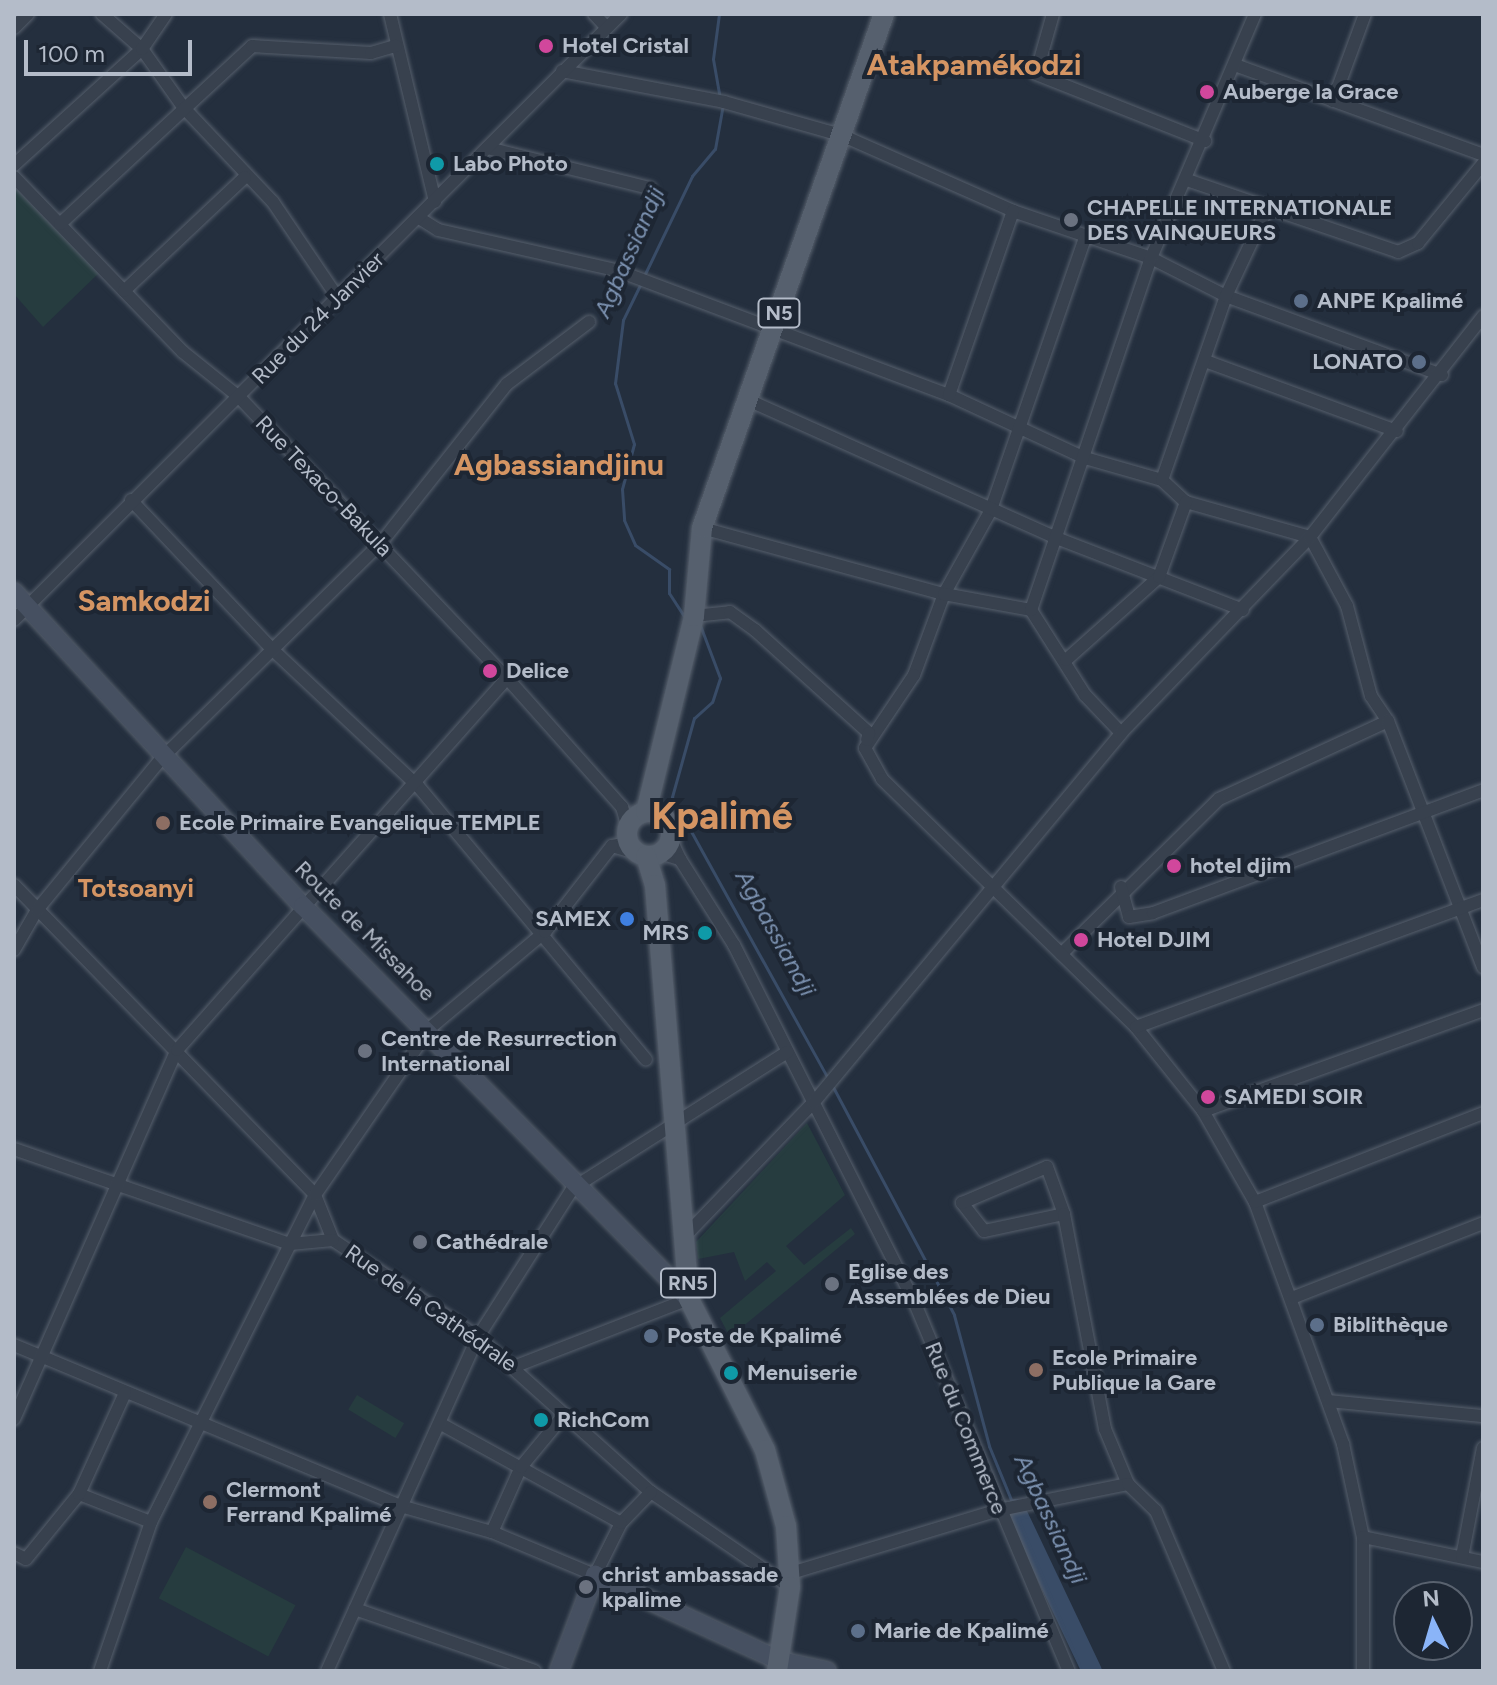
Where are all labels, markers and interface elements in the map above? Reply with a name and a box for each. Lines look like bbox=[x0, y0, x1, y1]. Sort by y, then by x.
scale bar bbox=[28, 24, 196, 74]
place label: Hotel Cristal bbox=[562, 33, 689, 59]
marker: Hotel Cristal bbox=[537, 37, 555, 55]
text: 100 m bbox=[38, 39, 105, 68]
district label: Atakpamékodzi bbox=[866, 47, 1082, 83]
place label: Auberge la Grace bbox=[1223, 79, 1398, 105]
marker: Auberge la Grace bbox=[1198, 83, 1216, 101]
place label: Labo Photo bbox=[453, 151, 568, 177]
marker: Labo Photo bbox=[428, 155, 446, 173]
water label: Agbassiandji bbox=[587, 182, 671, 322]
place label: CHAPELLE INTERNATIONALE DES VAINQUEURS bbox=[1087, 194, 1392, 246]
marker: CHAPELLE INTERNATIONALE DES VAINQUEURS bbox=[1062, 211, 1080, 229]
street label: Rue du 24 Janvier bbox=[246, 246, 390, 390]
place label: ANPE Kpalimé bbox=[1317, 288, 1463, 314]
marker: ANPE Kpalimé bbox=[1292, 292, 1310, 310]
road number: N5 bbox=[757, 297, 801, 329]
place label: LONATO bbox=[1312, 349, 1403, 375]
marker: LONATO bbox=[1410, 353, 1428, 371]
street label: Rue Texaco-Bakula bbox=[250, 410, 398, 562]
district label: Agbassiandjinu bbox=[454, 447, 664, 483]
district label: Samkodzi bbox=[77, 583, 211, 619]
place label: Delice bbox=[506, 658, 569, 684]
marker: Delice bbox=[481, 662, 499, 680]
district label: Kpalimé bbox=[651, 794, 793, 840]
place label: Ecole Primaire Evangelique TEMPLE bbox=[179, 810, 541, 836]
marker: Ecole Primaire Evangelique TEMPLE bbox=[154, 814, 172, 832]
place label: hotel djim bbox=[1190, 853, 1291, 879]
street label: Route de Missahoe bbox=[289, 855, 441, 1007]
marker: hotel djim bbox=[1165, 857, 1183, 875]
water label: Agbassiandji bbox=[729, 865, 823, 1001]
district label: Totsoanyi bbox=[78, 873, 194, 905]
place label: SAMEX bbox=[535, 906, 611, 932]
marker: SAMEX bbox=[618, 910, 636, 928]
place label: MRS bbox=[643, 920, 689, 946]
marker: MRS bbox=[696, 924, 714, 942]
place label: Hotel DJIM bbox=[1097, 927, 1211, 953]
marker: Hotel DJIM bbox=[1072, 931, 1090, 949]
place label: Centre de Resurrection International bbox=[381, 1025, 617, 1076]
marker: Centre de Resurrection International bbox=[356, 1042, 374, 1060]
place label: SAMEDI SOIR bbox=[1224, 1084, 1363, 1110]
marker: SAMEDI SOIR bbox=[1199, 1088, 1217, 1106]
place label: Cathédrale bbox=[436, 1229, 548, 1255]
marker: Cathédrale bbox=[411, 1233, 429, 1251]
street label: Rue de la Cathédrale bbox=[340, 1239, 522, 1377]
place label: Eglise des Assemblées de Dieu bbox=[848, 1258, 1050, 1310]
road number: RN5 bbox=[660, 1267, 716, 1299]
marker: Eglise des Assemblées de Dieu bbox=[823, 1275, 841, 1293]
place label: Biblithèque bbox=[1333, 1312, 1448, 1338]
marker: Biblithèque bbox=[1308, 1316, 1326, 1334]
place label: Poste de Kpalimé bbox=[667, 1323, 842, 1349]
marker: Poste de Kpalimé bbox=[642, 1327, 660, 1345]
street label: Rue du Commerce bbox=[919, 1338, 1013, 1518]
place label: Ecole Primaire Publique la Gare bbox=[1052, 1344, 1216, 1396]
place label: Menuiserie bbox=[747, 1360, 858, 1386]
marker: Ecole Primaire Publique la Gare bbox=[1027, 1361, 1045, 1379]
marker: Menuiserie bbox=[722, 1364, 740, 1382]
place label: RichCom bbox=[557, 1407, 649, 1433]
marker: RichCom bbox=[532, 1411, 550, 1429]
water label: Agbassiandji bbox=[1008, 1450, 1094, 1588]
place label: Clermont Ferrand Kpalimé bbox=[226, 1476, 391, 1528]
marker: Clermont Ferrand Kpalimé bbox=[201, 1493, 219, 1511]
place label: christ ambassade kpalime bbox=[602, 1561, 778, 1612]
marker: christ ambassade kpalime bbox=[577, 1578, 595, 1596]
north arrow bbox=[1393, 1581, 1473, 1661]
text: N bbox=[1421, 1584, 1441, 1613]
place label: Marie de Kpalimé bbox=[874, 1618, 1049, 1644]
marker: Marie de Kpalimé bbox=[849, 1622, 867, 1640]

